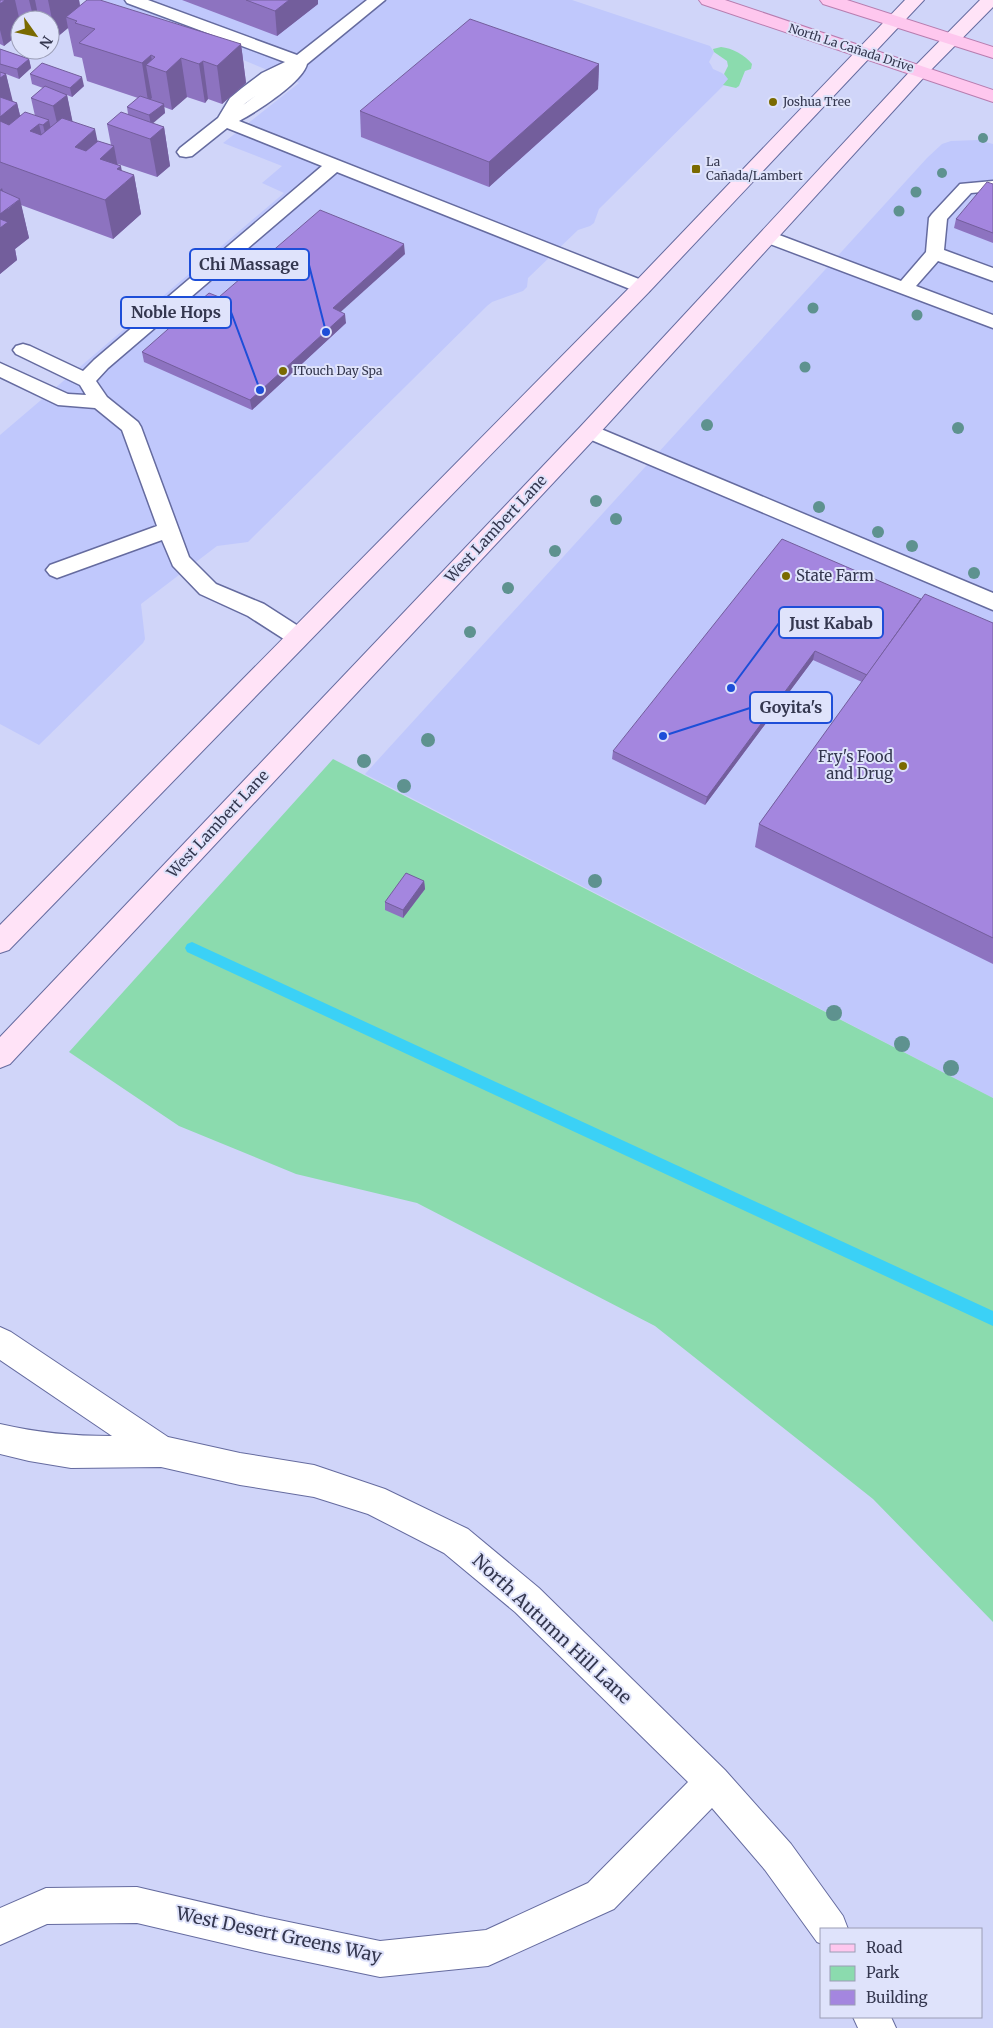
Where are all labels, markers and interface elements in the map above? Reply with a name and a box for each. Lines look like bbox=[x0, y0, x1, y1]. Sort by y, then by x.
north arrow bbox=[10, 10, 60, 60]
street label: North La Cañada Drive bbox=[787, 20, 916, 75]
text: N bbox=[35, 33, 56, 52]
place label: Joshua Tree bbox=[782, 94, 850, 109]
marker: Joshua Tree bbox=[767, 96, 779, 108]
place label: La Cañada/Lambert bbox=[706, 154, 803, 183]
marker: La Cañada/Lambert bbox=[690, 163, 702, 175]
callout: Chi Massage bbox=[190, 249, 309, 280]
text: Chi Massage bbox=[199, 254, 299, 274]
callout: Noble Hops bbox=[121, 297, 231, 328]
text: Noble Hops bbox=[131, 302, 221, 322]
place label: ITouch Day Spa bbox=[293, 363, 383, 378]
marker: ITouch Day Spa bbox=[277, 365, 289, 377]
street label: West Lambert Lane bbox=[440, 471, 551, 587]
place label: State Farm bbox=[796, 566, 874, 585]
marker: State Farm bbox=[780, 570, 792, 582]
callout: Just Kabab bbox=[779, 607, 883, 638]
text: Just Kabab bbox=[788, 613, 873, 633]
callout: Goyita's bbox=[750, 692, 832, 723]
text: Goyita's bbox=[760, 697, 822, 717]
place label: Fry's Food and Drug bbox=[818, 747, 893, 783]
marker: Fry's Food and Drug bbox=[897, 760, 909, 772]
street label: West Lambert Lane bbox=[162, 766, 273, 882]
street label: North Autumn Hill Lane bbox=[468, 1549, 637, 1708]
street label: West Desert Greens Way bbox=[173, 1901, 384, 1968]
legend bbox=[820, 1928, 983, 2018]
text: Road bbox=[866, 1938, 902, 1957]
text: Park bbox=[866, 1963, 900, 1982]
text: Building bbox=[866, 1988, 928, 2007]

